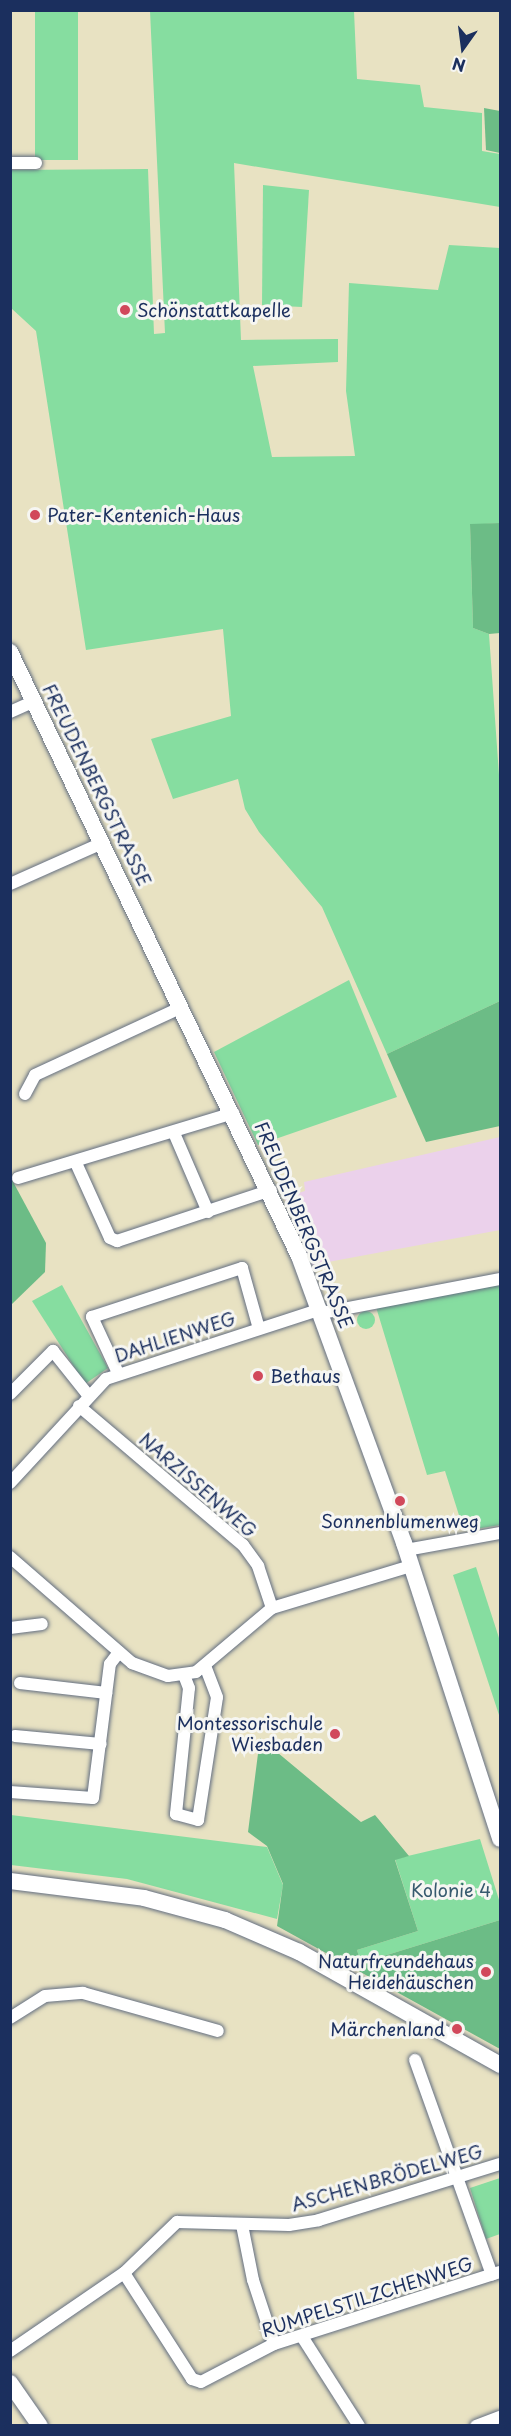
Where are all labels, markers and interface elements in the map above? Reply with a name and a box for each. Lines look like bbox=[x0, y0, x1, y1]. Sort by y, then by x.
north arrow bbox=[433, 18, 493, 78]
text: N bbox=[450, 52, 468, 79]
place label: Schönstattkapelle bbox=[137, 299, 291, 321]
marker: Schönstattkapelle bbox=[118, 303, 132, 317]
place label: Pater-Kentenich-Haus bbox=[47, 504, 240, 526]
marker: Pater-Kentenich-Haus bbox=[28, 508, 42, 522]
street label: FREUDENBERGSTRASSE bbox=[38, 680, 156, 890]
street label: FREUDENBERGSTRASSE bbox=[251, 1118, 357, 1332]
street label: DAHLIENWEG bbox=[112, 1307, 238, 1367]
place label: Bethaus bbox=[270, 1365, 340, 1387]
marker: Bethaus bbox=[251, 1369, 265, 1383]
street label: NARZISSENWEG bbox=[135, 1428, 261, 1542]
marker: Sonnenblumenweg bbox=[393, 1494, 407, 1508]
place label: Sonnenblumenweg bbox=[321, 1510, 479, 1532]
place label: Montessorischule Wiesbaden bbox=[177, 1713, 323, 1756]
marker: Montessorischule Wiesbaden bbox=[328, 1727, 342, 1741]
park label: Kolonie 4 bbox=[411, 1879, 491, 1901]
place label: Naturfreundehaus Heidehäuschen bbox=[318, 1951, 474, 1994]
marker: Naturfreundehaus Heidehäuschen bbox=[479, 1965, 493, 1979]
place label: Märchenland bbox=[330, 2018, 445, 2040]
marker: Märchenland bbox=[450, 2022, 464, 2036]
street label: ASCHENBRÖDELWEG bbox=[289, 2140, 485, 2216]
street label: RUMPELSTILZCHENWEG bbox=[259, 2253, 475, 2341]

